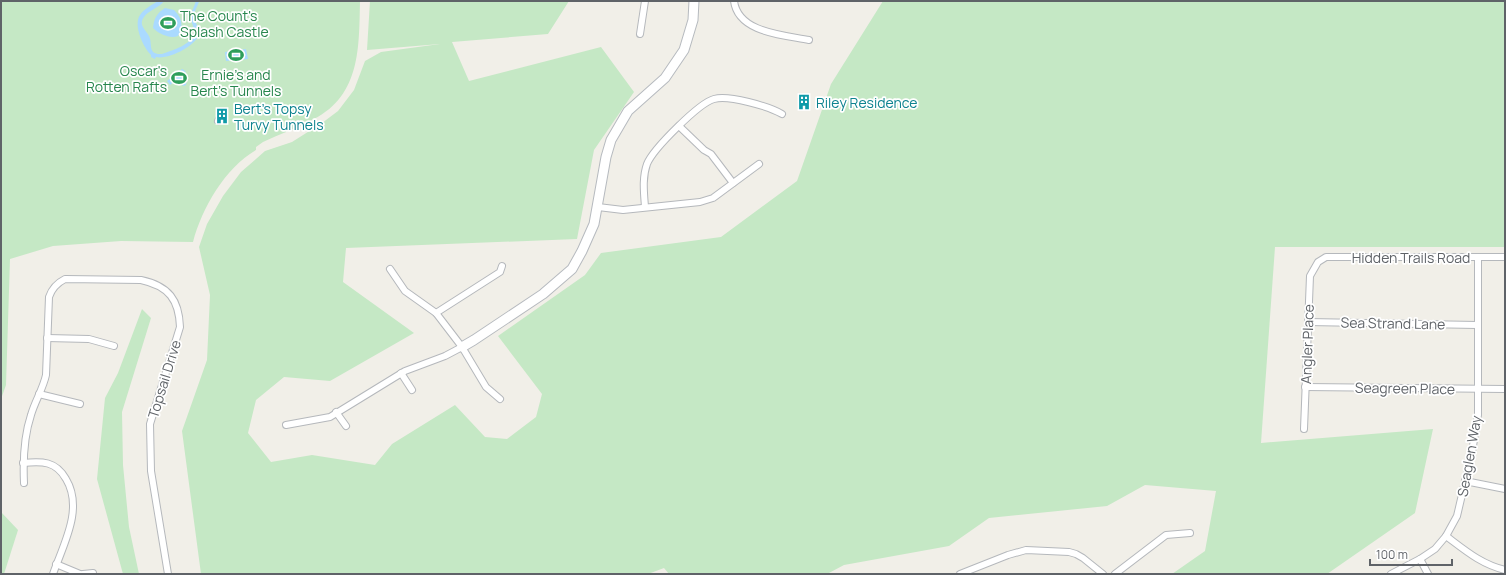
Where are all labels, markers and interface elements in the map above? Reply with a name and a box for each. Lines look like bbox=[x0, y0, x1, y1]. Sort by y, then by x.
place label: The Count's Splash Castle bbox=[180, 6, 269, 41]
sports icon: The Count's Splash Castle bbox=[159, 14, 177, 32]
sports icon: Ernie's and Bert's Tunnels bbox=[227, 46, 245, 64]
place label: Oscar's Rotten Rafts bbox=[86, 61, 167, 96]
place label: Ernie's and Bert's Tunnels bbox=[191, 65, 281, 100]
sports icon: Oscar's Rotten Rafts bbox=[170, 69, 188, 87]
building icon: Riley Residence bbox=[795, 93, 813, 111]
place label: Riley Residence bbox=[816, 93, 917, 112]
place label: Bert's Topsy Turvy Tunnels bbox=[234, 99, 324, 134]
building icon: Bert's Topsy Turvy Tunnels bbox=[213, 107, 231, 125]
street label: Hidden Trails Road bbox=[1352, 248, 1470, 267]
street label: Angler Place bbox=[1296, 304, 1318, 384]
street label: Sea Strand Lane bbox=[1340, 313, 1446, 333]
street label: Topsail Drive bbox=[143, 338, 185, 420]
street label: Seagreen Place bbox=[1355, 378, 1455, 398]
street label: Seaglen Way bbox=[1452, 413, 1486, 498]
scale bar bbox=[1370, 541, 1452, 567]
text: 100 m bbox=[1376, 546, 1408, 563]

